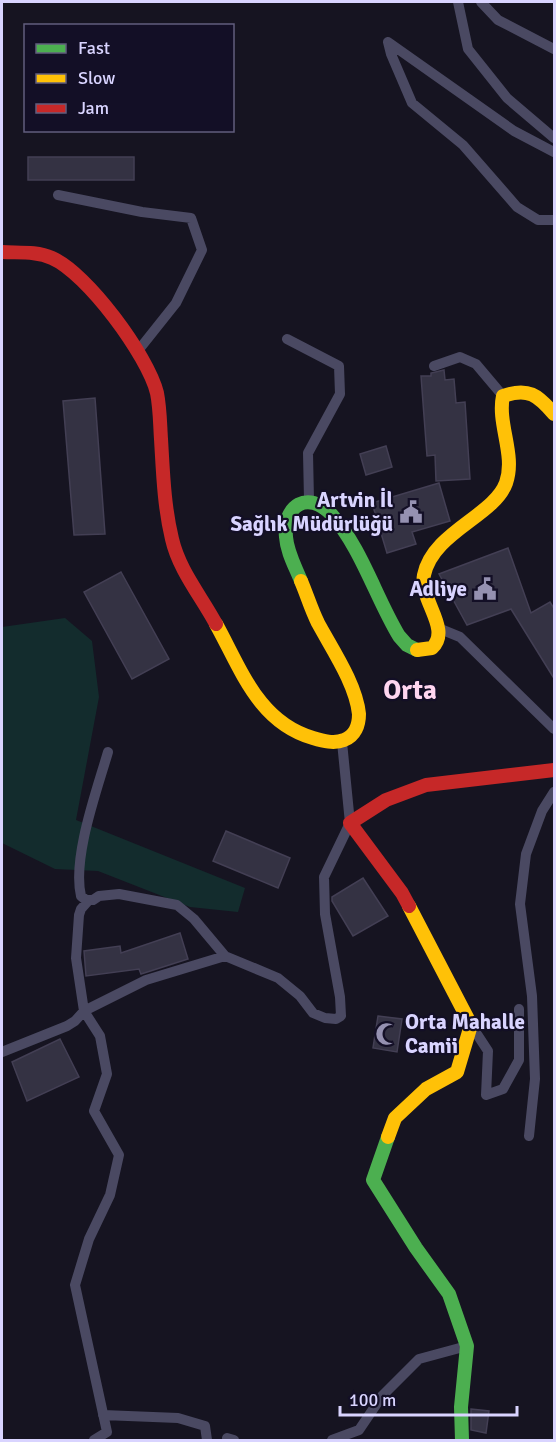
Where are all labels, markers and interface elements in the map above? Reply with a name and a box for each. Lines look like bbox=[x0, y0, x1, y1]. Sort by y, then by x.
legend bbox=[24, 24, 234, 132]
text: Fast bbox=[78, 37, 110, 59]
text: Slow bbox=[78, 67, 115, 89]
text: Jam bbox=[78, 97, 109, 119]
place label: Artvin İl Sağlık Müdürlüğü bbox=[230, 487, 393, 537]
public building icon: Artvin İl Sağlık Müdürlüğü bbox=[398, 499, 424, 525]
place label: Adliye bbox=[409, 576, 467, 602]
public building icon: Adliye bbox=[472, 576, 498, 602]
district label: Orta bbox=[383, 674, 437, 707]
place label: Orta Mahalle Camii bbox=[405, 1009, 525, 1059]
mosque icon: Orta Mahalle Camii bbox=[374, 1021, 400, 1047]
scale bar bbox=[340, 1379, 517, 1417]
text: 100 m bbox=[349, 1389, 396, 1411]

